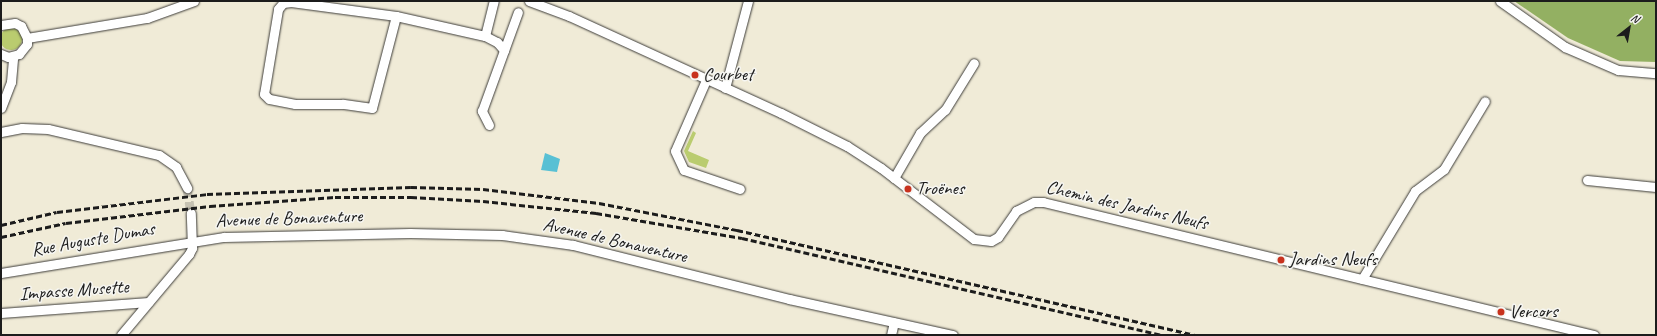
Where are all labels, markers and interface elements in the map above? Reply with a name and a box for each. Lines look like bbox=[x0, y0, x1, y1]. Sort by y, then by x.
north arrow bbox=[1609, 8, 1649, 48]
text: N bbox=[1629, 10, 1642, 25]
place label: Courbet bbox=[703, 64, 753, 86]
marker: Courbet bbox=[690, 70, 700, 80]
street label: Chemin des Jardins Neufs bbox=[1044, 176, 1210, 236]
place label: Troënes bbox=[916, 178, 964, 200]
marker: Troënes bbox=[903, 184, 913, 194]
street label: Avenue de Bonaventure bbox=[215, 205, 363, 233]
street label: Avenue de Bonaventure bbox=[541, 213, 689, 269]
street label: Rue Auguste Dumas bbox=[30, 218, 156, 262]
place label: Jardins Neufs bbox=[1289, 249, 1377, 271]
marker: Jardins Neufs bbox=[1276, 255, 1286, 265]
street label: Impasse Musette bbox=[19, 276, 129, 306]
place label: Vercors bbox=[1509, 301, 1557, 323]
marker: Vercors bbox=[1496, 307, 1506, 317]

